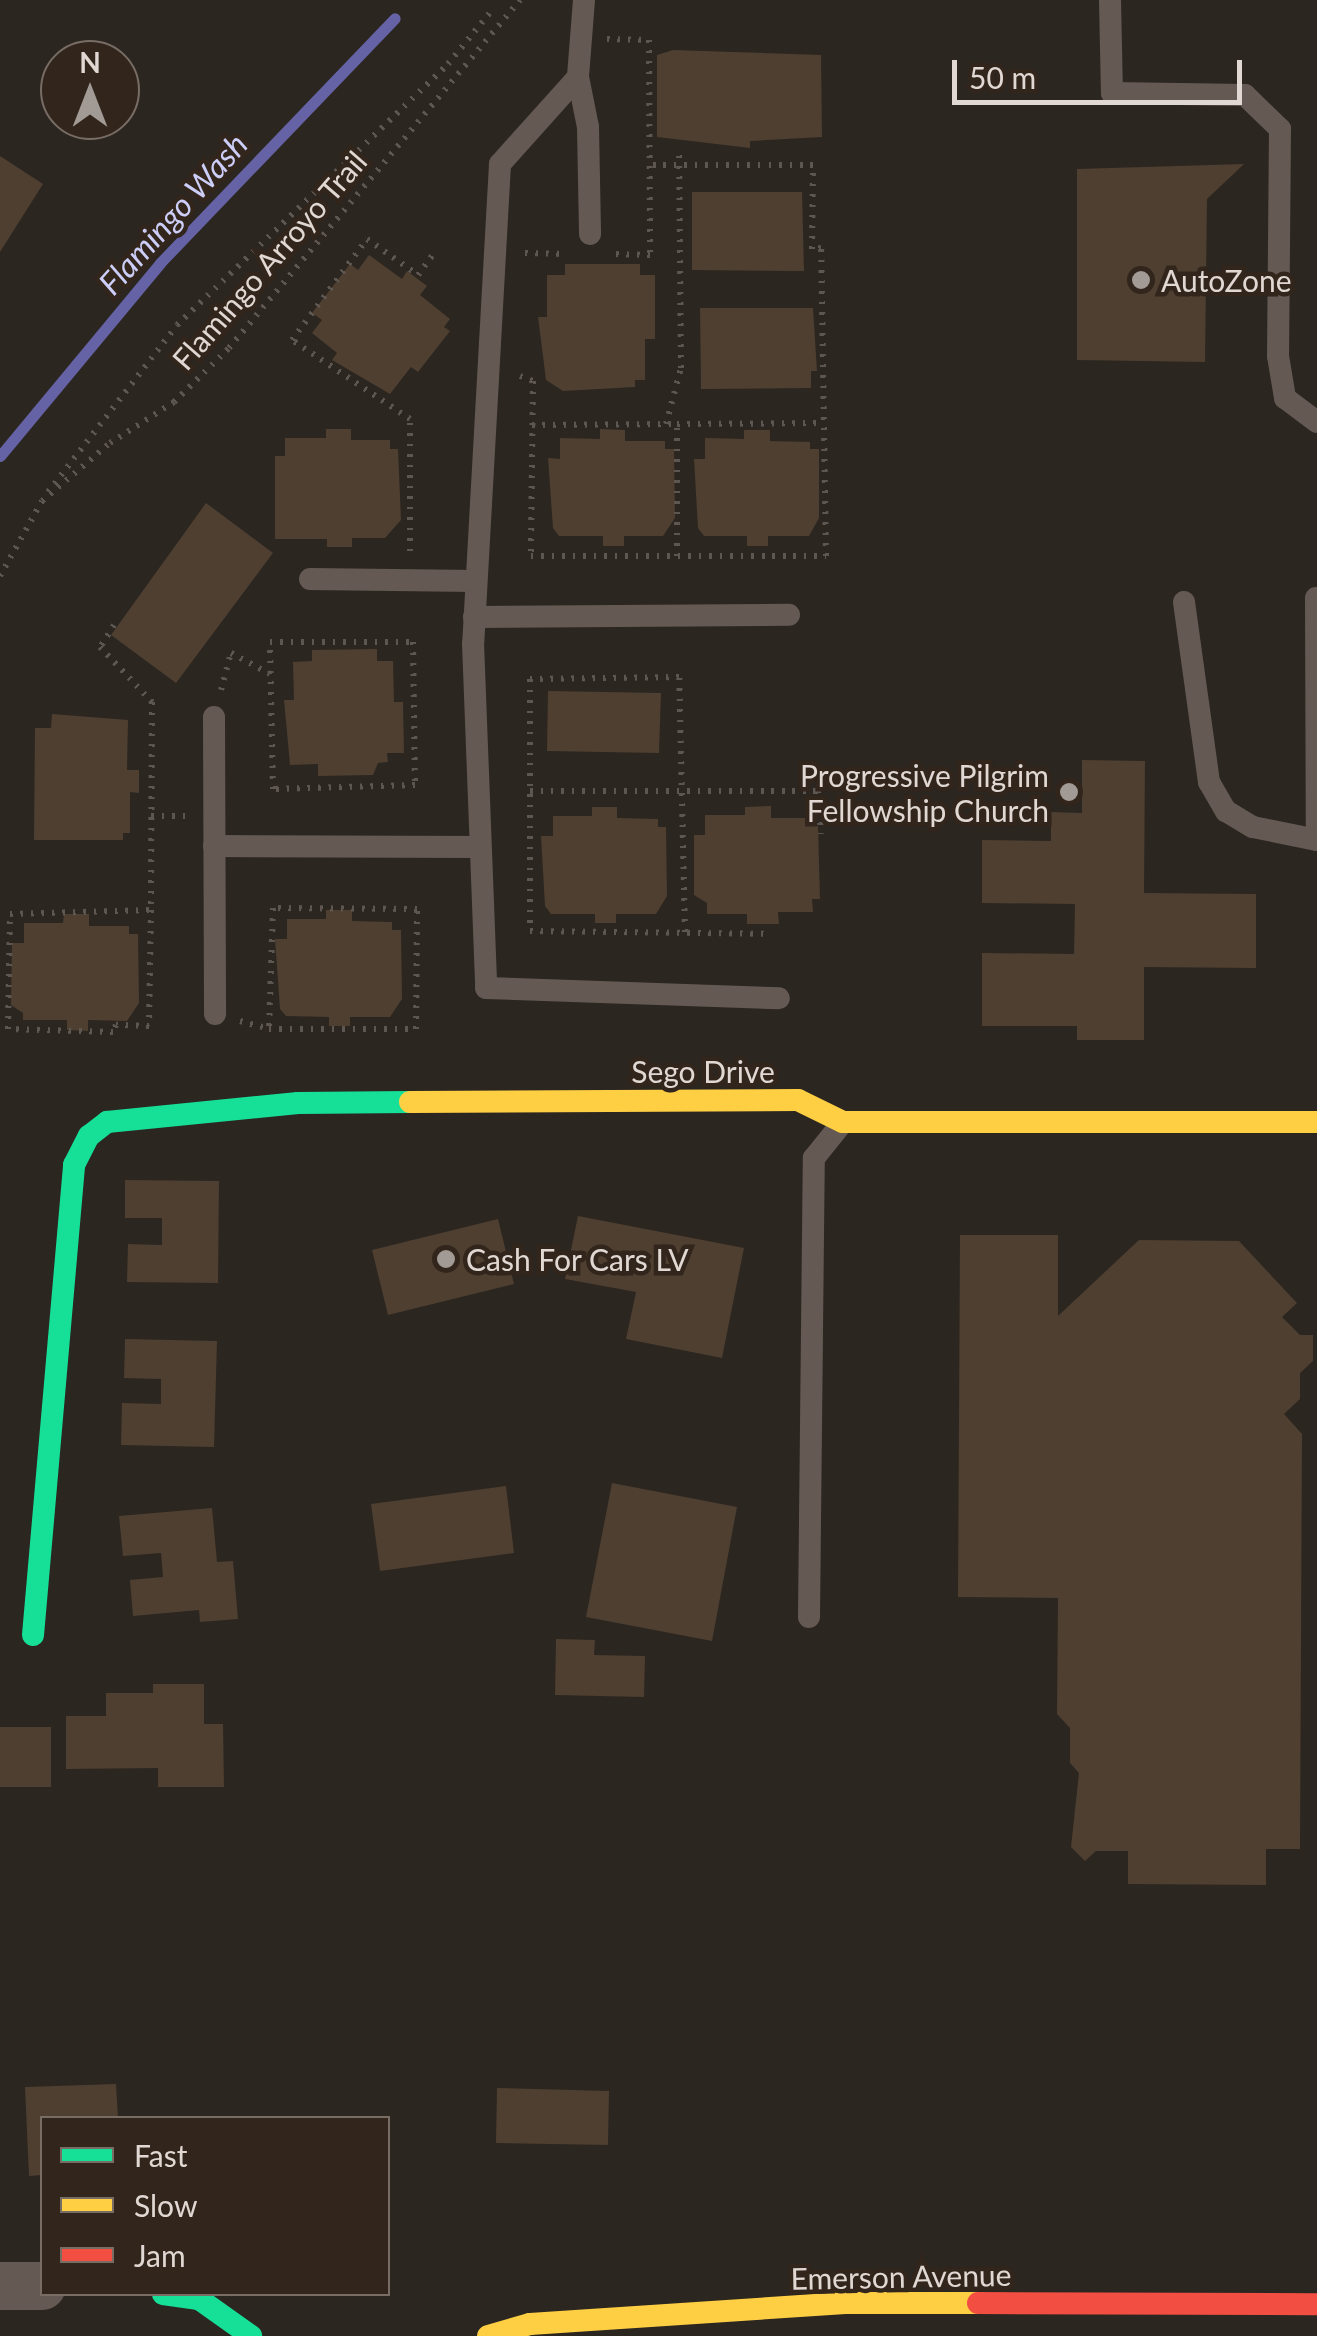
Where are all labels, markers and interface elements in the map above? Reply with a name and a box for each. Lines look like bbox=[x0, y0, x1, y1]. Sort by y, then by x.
north arrow bbox=[40, 40, 140, 140]
scale bar bbox=[957, 40, 1247, 102]
text: N bbox=[79, 45, 101, 79]
text: 50 m bbox=[969, 59, 1036, 95]
water label: Flamingo Wash bbox=[91, 125, 255, 303]
street label: Flamingo Arroyo Trail bbox=[164, 143, 374, 377]
place label: AutoZone bbox=[1161, 262, 1292, 298]
marker: AutoZone bbox=[1130, 269, 1152, 291]
place label: Progressive Pilgrim Fellowship Church bbox=[800, 757, 1049, 828]
marker: Progressive Pilgrim Fellowship Church bbox=[1058, 781, 1080, 803]
street label: Sego Drive bbox=[631, 1053, 775, 1089]
place label: Cash For Cars LV bbox=[466, 1241, 689, 1277]
marker: Cash For Cars LV bbox=[435, 1248, 457, 1270]
legend bbox=[40, 2116, 390, 2296]
text: Fast bbox=[134, 2137, 188, 2173]
text: Slow bbox=[134, 2187, 197, 2223]
text: Jam bbox=[134, 2237, 186, 2273]
street label: Emerson Avenue bbox=[790, 2256, 1012, 2296]

